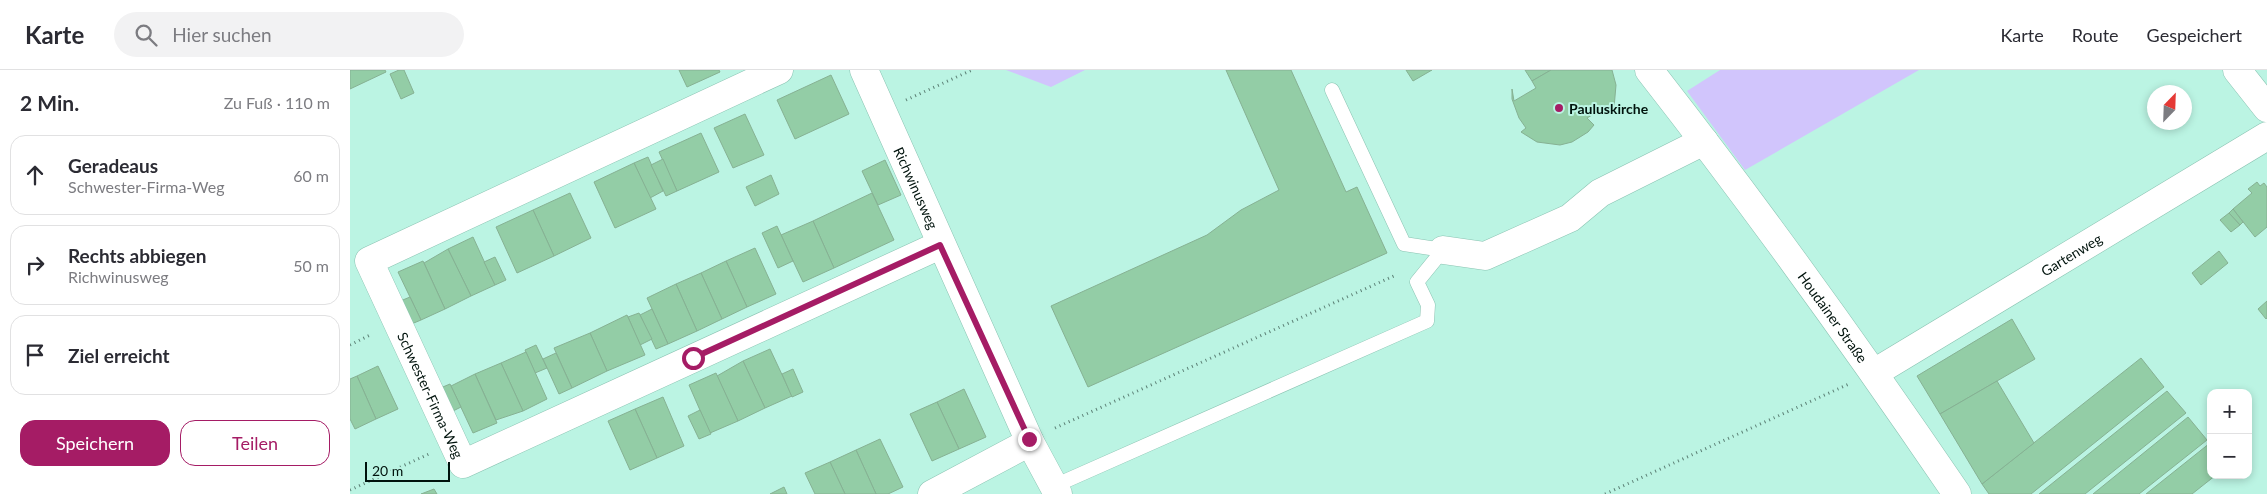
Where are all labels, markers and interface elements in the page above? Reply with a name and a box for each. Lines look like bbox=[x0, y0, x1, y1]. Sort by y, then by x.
search box bbox=[114, 12, 464, 57]
text: Karte bbox=[25, 20, 84, 49]
icon: search bbox=[132, 21, 160, 49]
text: Hier suchen bbox=[172, 23, 272, 46]
text: Karte bbox=[2000, 24, 2044, 46]
text: Route bbox=[2072, 24, 2119, 46]
text: Gespeichert bbox=[2147, 24, 2242, 46]
north arrow bbox=[2147, 85, 2192, 130]
text: 2 Min. bbox=[20, 90, 79, 115]
text: Zu Fuß · 110 m bbox=[224, 93, 330, 112]
place label: Pauluskirche bbox=[1569, 100, 1649, 117]
marker: Pauluskirche bbox=[1553, 102, 1565, 114]
street label: Richwinusweg bbox=[891, 144, 942, 232]
text: Geradeaus bbox=[68, 154, 158, 177]
icon: ahead bbox=[21, 161, 49, 189]
text: 60 m bbox=[293, 166, 329, 185]
text: Schwester-Firma-Weg bbox=[68, 177, 224, 196]
street label: Gartenweg bbox=[2037, 229, 2104, 279]
text: Rechts abbiegen bbox=[68, 244, 206, 267]
icon: right bbox=[21, 251, 49, 279]
text: 50 m bbox=[293, 256, 329, 275]
text: Richwinusweg bbox=[68, 267, 169, 286]
street label: Houdainer Straße bbox=[1795, 268, 1872, 366]
street label: Schwester-Firma-Weg bbox=[395, 329, 468, 461]
icon: arrive bbox=[21, 341, 49, 369]
text: Ziel erreicht bbox=[68, 344, 170, 367]
route start bbox=[682, 347, 705, 370]
map controls bbox=[2207, 389, 2252, 479]
button: + bbox=[2207, 389, 2252, 434]
button: Speichern bbox=[20, 420, 170, 466]
button: Teilen bbox=[180, 420, 330, 466]
route end bbox=[1018, 428, 1041, 451]
button: − bbox=[2207, 434, 2252, 479]
scale bar bbox=[365, 459, 450, 482]
text: 20 m bbox=[372, 462, 403, 479]

